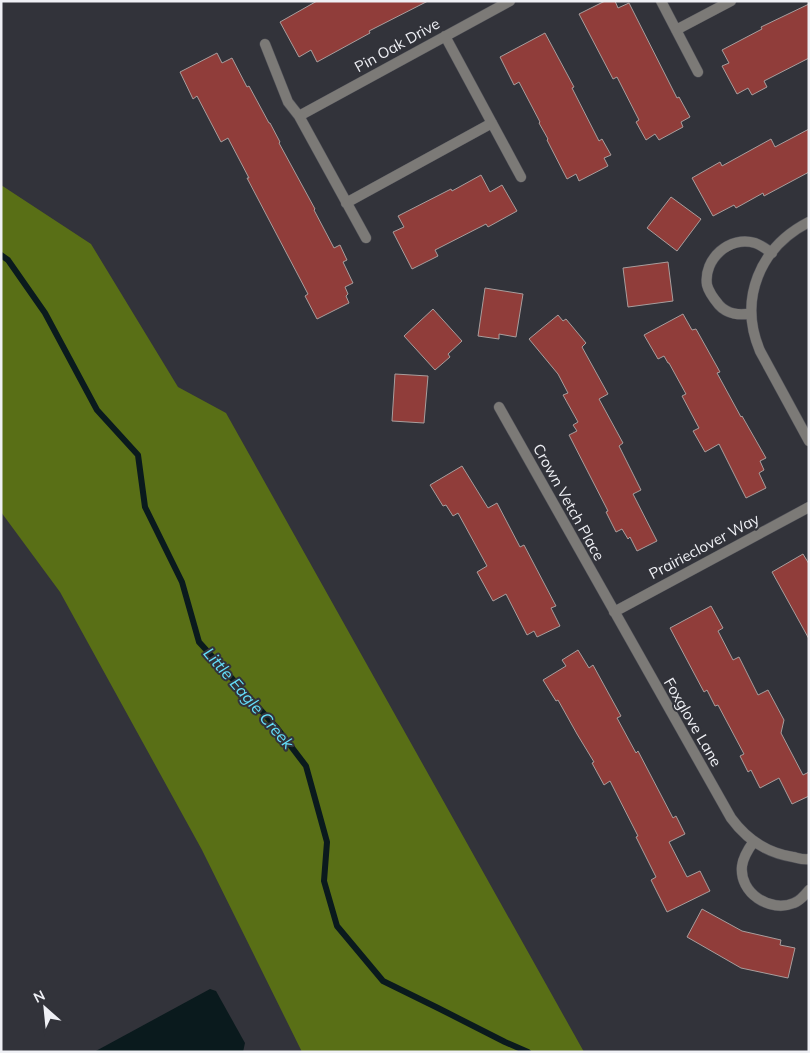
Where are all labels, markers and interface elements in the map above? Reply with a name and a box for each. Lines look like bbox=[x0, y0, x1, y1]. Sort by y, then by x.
street label: Pin Oak Drive bbox=[351, 14, 443, 76]
street label: Crown Vetch Place bbox=[529, 440, 609, 564]
street label: Prairieclover Way bbox=[646, 509, 762, 583]
water label: Little Eagle Creek bbox=[200, 643, 299, 753]
street label: Foxglove Lane bbox=[660, 674, 726, 770]
north arrow bbox=[20, 983, 70, 1033]
text: N bbox=[30, 986, 48, 1007]

